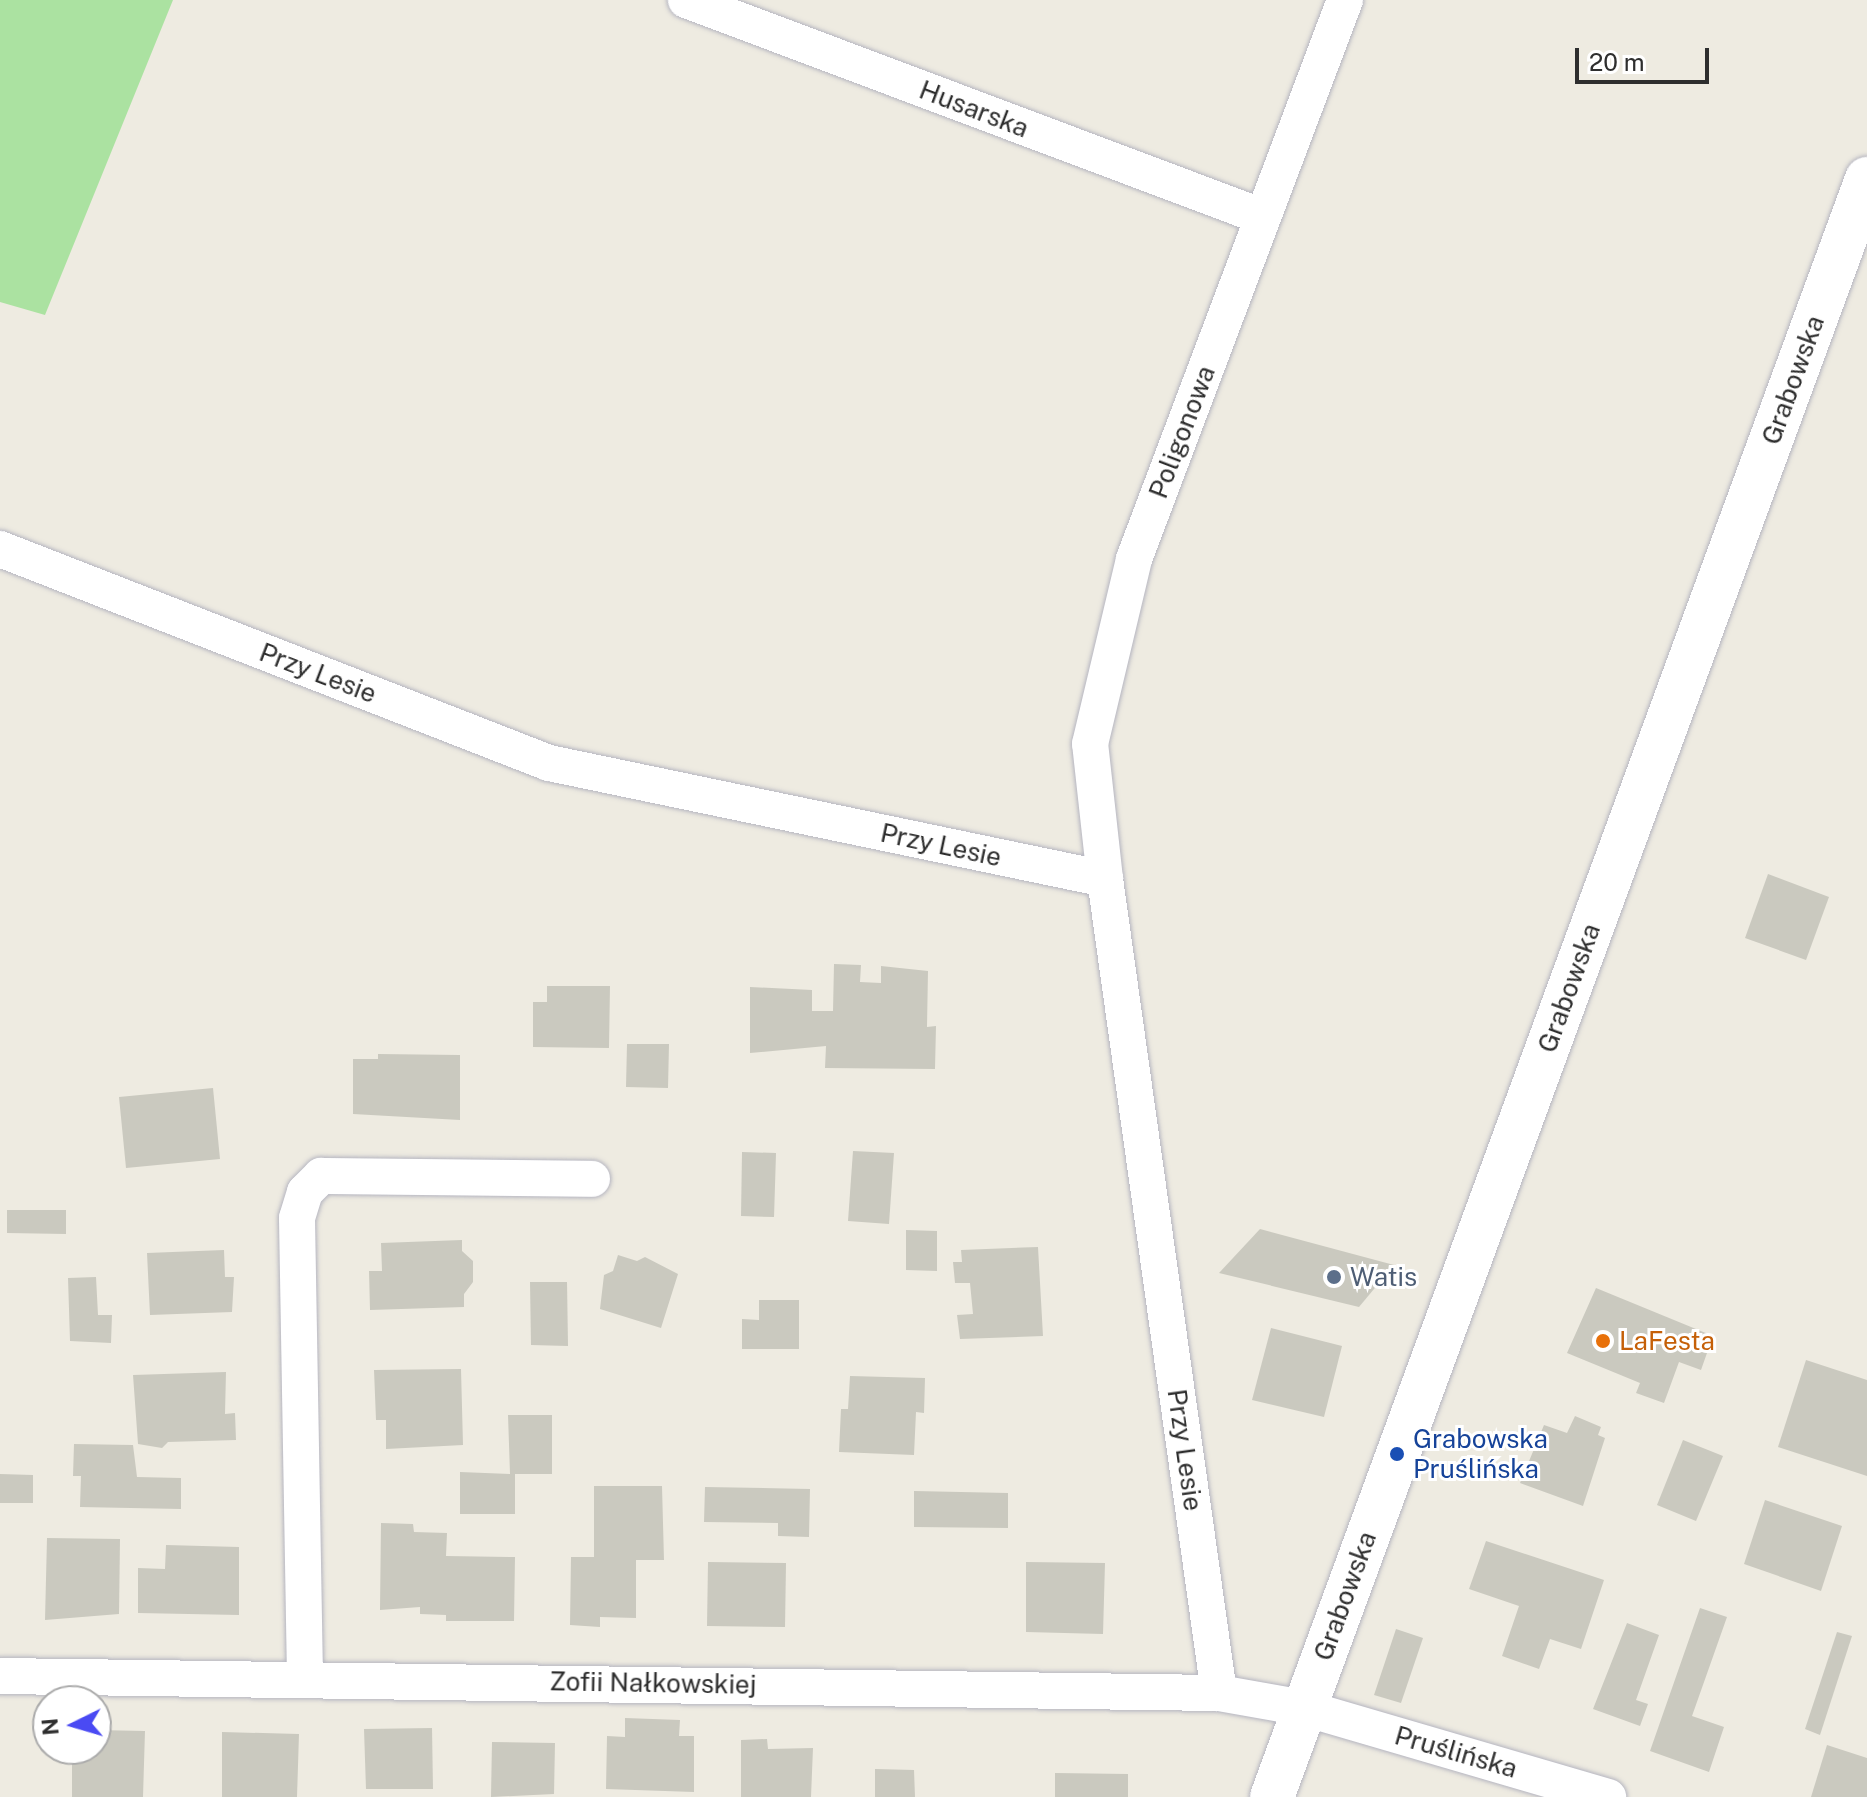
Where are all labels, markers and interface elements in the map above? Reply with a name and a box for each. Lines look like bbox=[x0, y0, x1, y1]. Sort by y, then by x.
scale bar bbox=[1579, 32, 1713, 82]
text: 20 m bbox=[1589, 48, 1645, 76]
street label: Husarska bbox=[915, 74, 1033, 144]
street label: Grabowska bbox=[1755, 311, 1831, 449]
street label: Poligonowa bbox=[1142, 361, 1222, 503]
street label: Przy Lesie bbox=[255, 636, 381, 710]
street label: Przy Lesie bbox=[878, 817, 1004, 873]
street label: Grabowska bbox=[1531, 919, 1607, 1057]
place label: Watis bbox=[1350, 1261, 1417, 1293]
marker: Watis bbox=[1325, 1268, 1343, 1286]
place label: LaFesta bbox=[1619, 1325, 1715, 1357]
marker: LaFesta bbox=[1594, 1332, 1612, 1350]
street label: Przy Lesie bbox=[1161, 1387, 1209, 1513]
place label: Grabowska Pruślińska bbox=[1413, 1423, 1548, 1484]
marker: Grabowska Pruślińska bbox=[1388, 1445, 1406, 1463]
street label: Grabowska bbox=[1307, 1527, 1383, 1665]
street label: Zofii Nałkowskiej bbox=[549, 1666, 757, 1700]
north arrow bbox=[32, 1685, 112, 1765]
text: N bbox=[36, 1717, 64, 1737]
street label: Pruślińska bbox=[1391, 1720, 1521, 1784]

